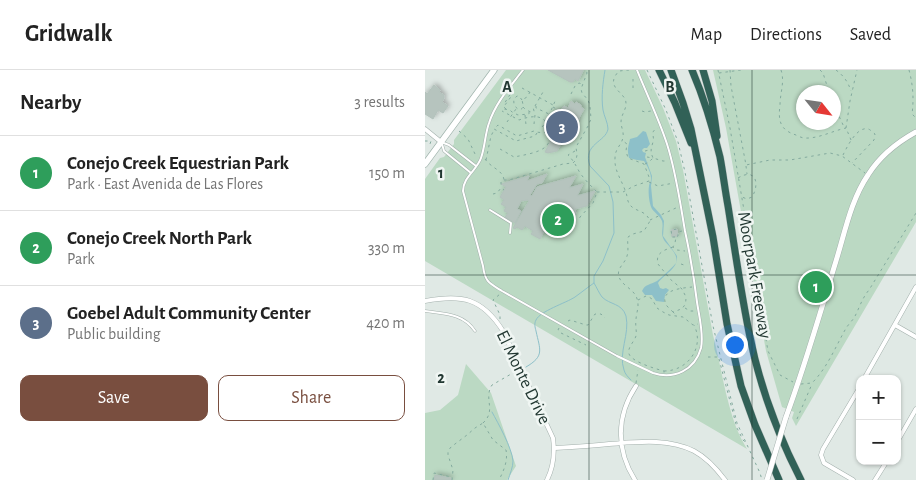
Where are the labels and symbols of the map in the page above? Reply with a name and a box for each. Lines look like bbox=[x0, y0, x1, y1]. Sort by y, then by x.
text: A bbox=[502, 79, 512, 95]
text: B bbox=[665, 79, 675, 95]
north arrow bbox=[796, 85, 841, 130]
pin: 3 bbox=[546, 108, 578, 146]
text: 1 bbox=[438, 165, 444, 181]
pin: 2 bbox=[542, 201, 574, 239]
street label: Moorpark Freeway bbox=[734, 210, 774, 340]
pin: 1 bbox=[800, 268, 832, 306]
street label: El Monte Drive bbox=[493, 328, 554, 427]
your location bbox=[722, 332, 748, 358]
text: 2 bbox=[437, 370, 445, 386]

